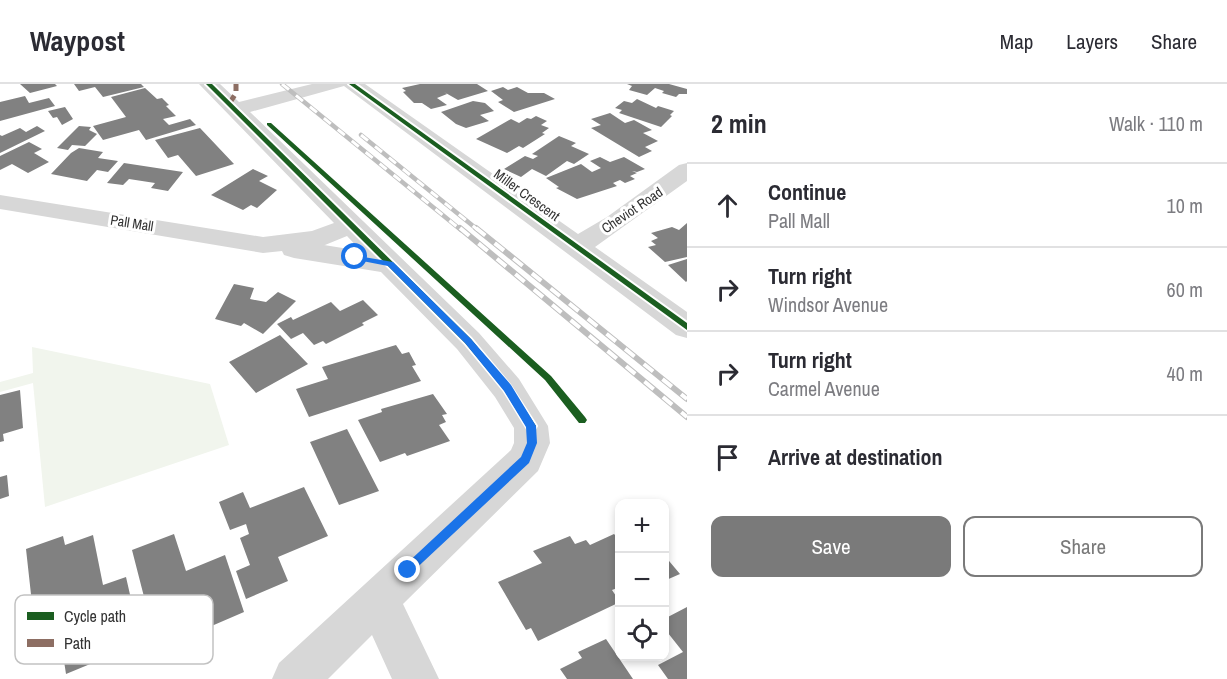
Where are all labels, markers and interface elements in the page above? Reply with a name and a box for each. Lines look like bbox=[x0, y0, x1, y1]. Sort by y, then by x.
text: Waypost bbox=[30, 22, 125, 60]
text: Map bbox=[1000, 27, 1033, 56]
text: Layers bbox=[1066, 27, 1118, 56]
text: Share bbox=[1151, 27, 1197, 56]
text: 2 min bbox=[711, 106, 767, 141]
text: Walk · 110 m bbox=[1109, 110, 1203, 137]
street label: Miller Crescent bbox=[490, 165, 564, 225]
text: Continue bbox=[768, 177, 846, 207]
street label: Cheviot Road bbox=[598, 183, 666, 237]
icon: ahead bbox=[711, 189, 744, 222]
text: 10 m bbox=[1167, 192, 1203, 219]
text: Pall Mall bbox=[768, 207, 830, 234]
street label: Pall Mall bbox=[109, 211, 155, 235]
route start bbox=[341, 243, 367, 269]
text: Turn right bbox=[768, 261, 852, 291]
icon: right bbox=[711, 273, 744, 306]
text: 60 m bbox=[1167, 276, 1203, 303]
text: Windsor Avenue bbox=[768, 291, 888, 318]
text: Turn right bbox=[768, 345, 852, 375]
icon: right bbox=[711, 357, 744, 390]
text: 40 m bbox=[1167, 360, 1203, 387]
text: Carmel Avenue bbox=[768, 375, 880, 402]
icon: arrive bbox=[711, 441, 744, 474]
text: Arrive at destination bbox=[768, 442, 942, 472]
map controls bbox=[615, 499, 669, 661]
button: + bbox=[615, 499, 669, 553]
button: Save bbox=[711, 516, 951, 577]
button: Share bbox=[963, 516, 1203, 577]
button: − bbox=[615, 553, 669, 607]
route end bbox=[394, 556, 420, 582]
legend bbox=[15, 595, 213, 664]
text: Cycle path bbox=[64, 605, 126, 627]
button: locate bbox=[615, 607, 669, 661]
text: Path bbox=[64, 632, 91, 654]

